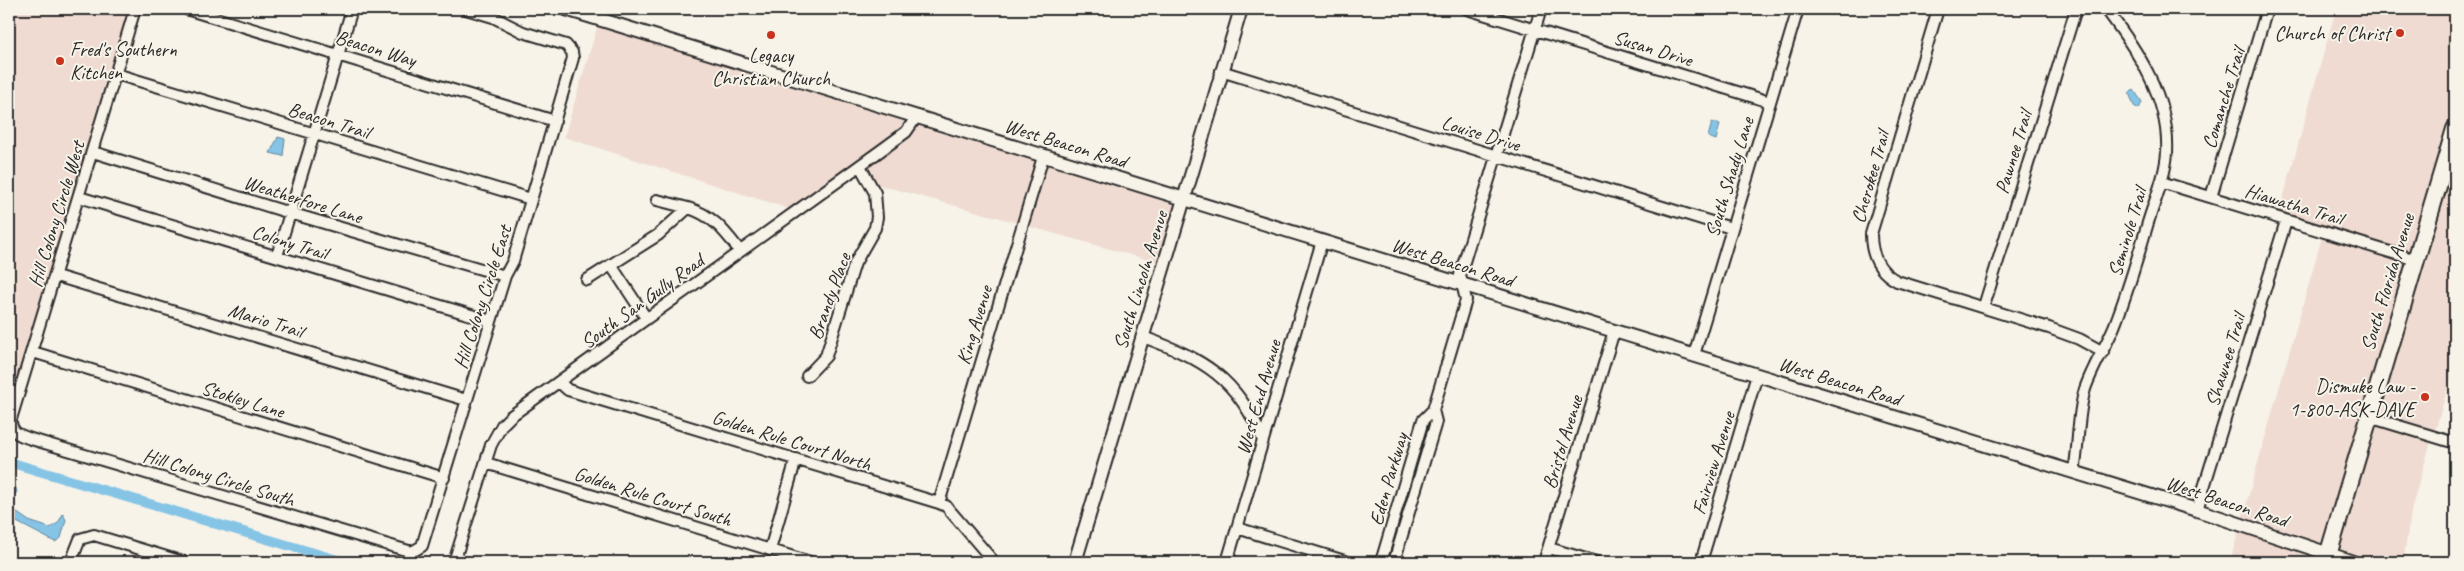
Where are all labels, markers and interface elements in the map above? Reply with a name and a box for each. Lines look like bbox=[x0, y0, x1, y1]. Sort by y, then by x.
place label: Church of Christ bbox=[2274, 21, 2393, 46]
street label: Beacon Way bbox=[333, 24, 421, 73]
street label: Susan Drive bbox=[1610, 25, 1697, 73]
marker: Church of Christ bbox=[2394, 27, 2406, 39]
marker: Legacy Christian Church bbox=[765, 29, 777, 41]
place label: Fred's Southern Kitchen bbox=[70, 37, 178, 85]
street label: Comanche Trail bbox=[2196, 41, 2252, 152]
place label: Legacy Christian Church bbox=[712, 43, 831, 91]
marker: Fred's Southern Kitchen bbox=[54, 55, 66, 67]
street label: Beacon Trail bbox=[285, 96, 376, 146]
street label: Pawnee Trail bbox=[1989, 104, 2039, 197]
street label: Louise Drive bbox=[1439, 110, 1524, 158]
street label: West Beacon Road bbox=[1002, 113, 1133, 175]
street label: South Shady Lane bbox=[1699, 113, 1760, 240]
street label: Cherokee Trail bbox=[1845, 125, 1897, 226]
street label: Hill Colony Circle West bbox=[22, 136, 91, 290]
street label: Weatherfore Lane bbox=[241, 170, 366, 230]
street label: Hiawatha Trail bbox=[2242, 178, 2349, 232]
street label: Seminole Trail bbox=[2102, 181, 2154, 280]
street label: South Lincoln Avenue bbox=[1108, 207, 1174, 352]
street label: South Florida Avenue bbox=[2355, 209, 2421, 354]
street label: Colony Trail bbox=[249, 219, 334, 267]
street label: Hill Colony Circle East bbox=[448, 220, 518, 372]
street label: West Beacon Road bbox=[1389, 232, 1520, 294]
street label: South San Gully Road bbox=[576, 247, 711, 354]
street label: Brandy Place bbox=[802, 248, 857, 343]
street label: King Avenue bbox=[951, 281, 999, 367]
street label: Mario Trail bbox=[225, 297, 310, 345]
street label: Shawnee Trail bbox=[2200, 307, 2253, 410]
street label: West End Avenue bbox=[1230, 336, 1287, 457]
street label: West Beacon Road bbox=[1776, 351, 1907, 413]
place label: Dismuke Law - 1-800-ASK-DAVE bbox=[2290, 374, 2418, 422]
street label: Stokley Lane bbox=[199, 375, 289, 424]
street label: Bristol Avenue bbox=[1536, 391, 1589, 492]
marker: Dismuke Law - 1-800-ASK-DAVE bbox=[2419, 391, 2431, 403]
street label: Golden Rule Court North bbox=[709, 404, 875, 477]
street label: Fairview Avenue bbox=[1686, 407, 1741, 518]
street label: Eden Parkway bbox=[1363, 428, 1414, 528]
street label: Hill Colony Circle South bbox=[140, 443, 299, 513]
street label: Golden Rule Court South bbox=[571, 461, 735, 533]
street label: West Beacon Road bbox=[2163, 470, 2294, 534]

